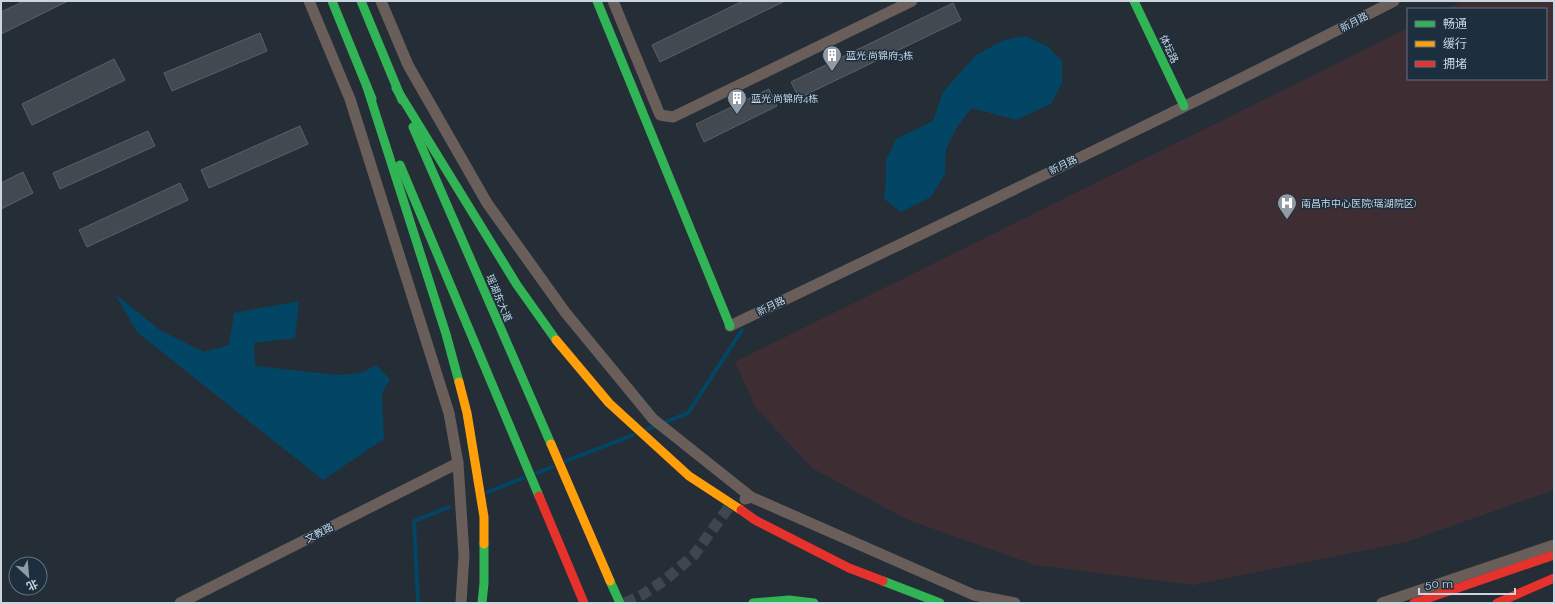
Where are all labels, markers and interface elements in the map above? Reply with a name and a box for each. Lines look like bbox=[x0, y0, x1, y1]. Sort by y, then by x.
legend bbox=[1407, 8, 1547, 80]
street label: 新月路 bbox=[1338, 10, 1370, 34]
text: 畅通 bbox=[1443, 17, 1467, 31]
street label: 体坛路 bbox=[1158, 33, 1180, 65]
text: 缓行 bbox=[1443, 37, 1467, 51]
building icon: 蓝光·尚锦府3栋 bbox=[821, 44, 843, 72]
place label: 蓝光·尚锦府3栋 bbox=[846, 50, 913, 61]
text: 拥堵 bbox=[1443, 57, 1467, 71]
building icon: 蓝光·尚锦府4栋 bbox=[726, 87, 748, 115]
place label: 蓝光·尚锦府4栋 bbox=[751, 93, 818, 104]
street label: 新月路 bbox=[1047, 153, 1079, 177]
hospital icon: 南昌市中心医院(瑶湖院区) bbox=[1276, 192, 1298, 220]
place label: 南昌市中心医院(瑶湖院区) bbox=[1301, 198, 1417, 209]
street label: 瑶湖东大道 bbox=[484, 273, 514, 323]
street label: 新月路 bbox=[755, 294, 787, 318]
street label: 文教路 bbox=[303, 521, 335, 545]
north arrow bbox=[8, 556, 48, 596]
scale bar bbox=[1419, 570, 1515, 596]
text: 北 bbox=[24, 576, 40, 593]
text: 50 m bbox=[1425, 577, 1453, 591]

